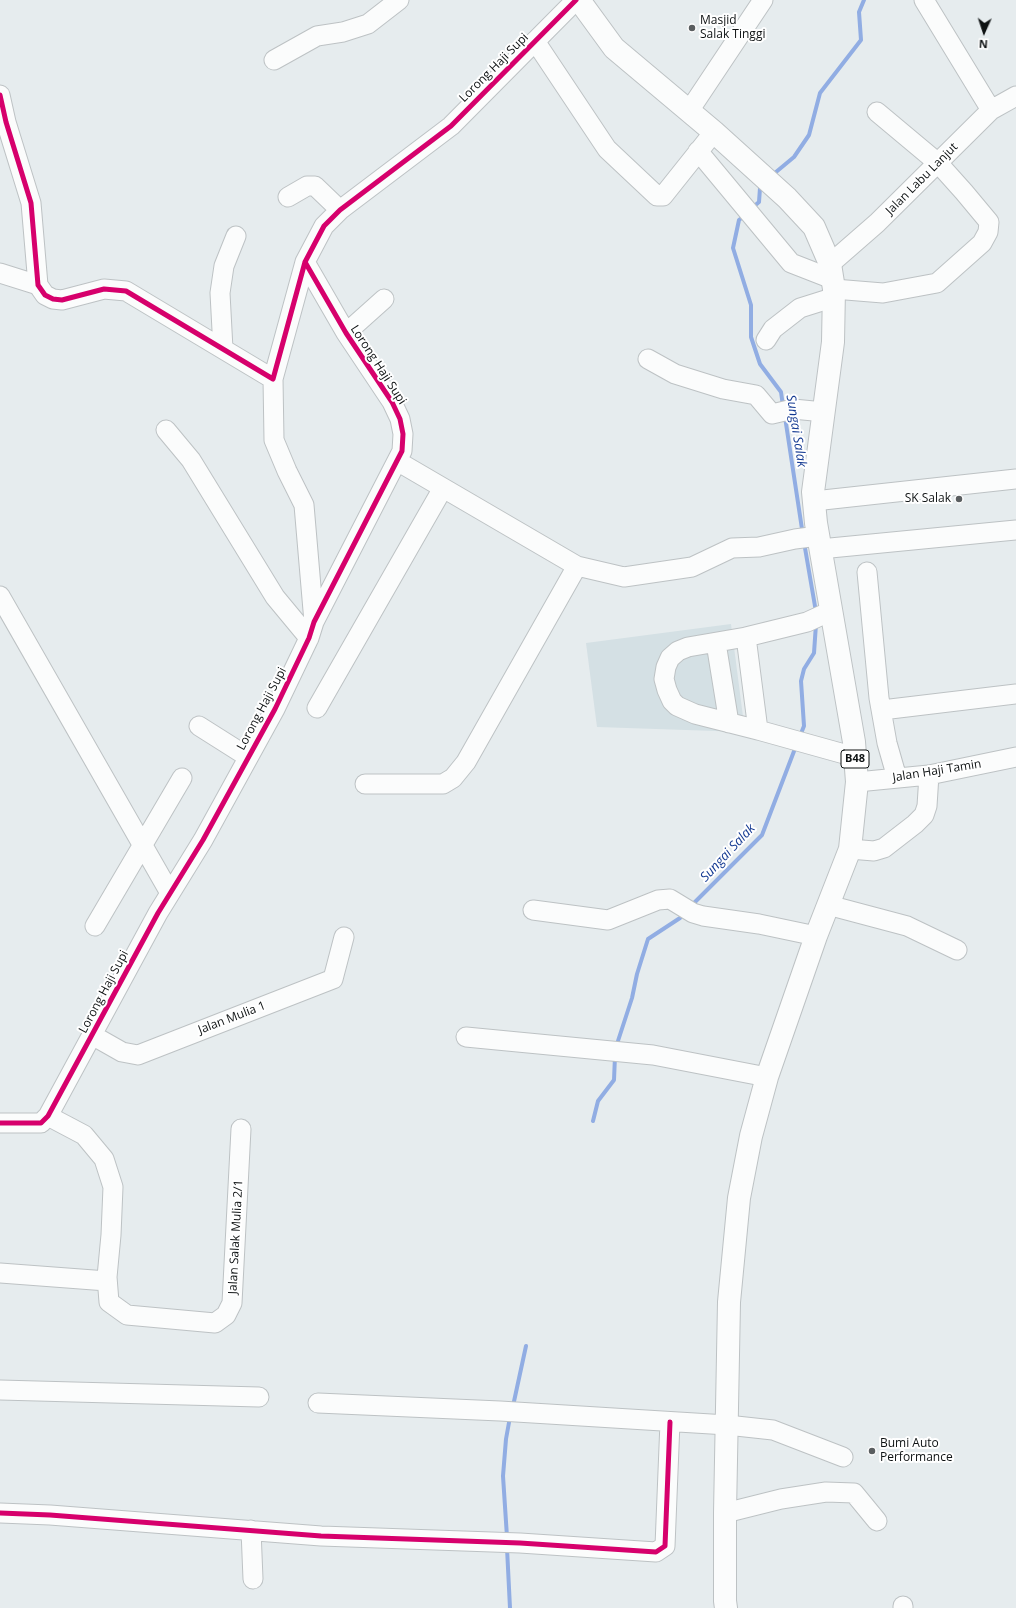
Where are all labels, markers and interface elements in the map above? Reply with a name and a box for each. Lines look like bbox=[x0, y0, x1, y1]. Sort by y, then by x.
north arrow bbox=[964, 12, 1004, 52]
place label: Masjid Salak Tinggi bbox=[700, 14, 765, 42]
marker: Masjid Salak Tinggi bbox=[687, 23, 697, 33]
street label: Lorong Haji Supi bbox=[457, 31, 531, 105]
text: N bbox=[978, 37, 988, 52]
street label: Jalan Labu Lanjut bbox=[883, 140, 961, 218]
street label: Lorong Haji Supi bbox=[347, 323, 409, 407]
water label: Sungai Salak bbox=[783, 394, 809, 468]
place label: SK Salak bbox=[905, 492, 951, 506]
marker: SK Salak bbox=[954, 494, 964, 504]
street label: Lorong Haji Supi bbox=[234, 665, 290, 753]
road number: B48 bbox=[841, 750, 869, 768]
street label: Jalan Haji Tamin bbox=[892, 757, 982, 785]
water label: Sungai Salak bbox=[697, 821, 759, 885]
street label: Lorong Haji Supi bbox=[76, 948, 132, 1036]
street label: Jalan Mulia 1 bbox=[196, 999, 268, 1037]
street label: Jalan Salak Mulia 2/1 bbox=[226, 1179, 246, 1295]
place label: Bumi Auto Performance bbox=[880, 1437, 953, 1465]
marker: Bumi Auto Performance bbox=[867, 1446, 877, 1456]

